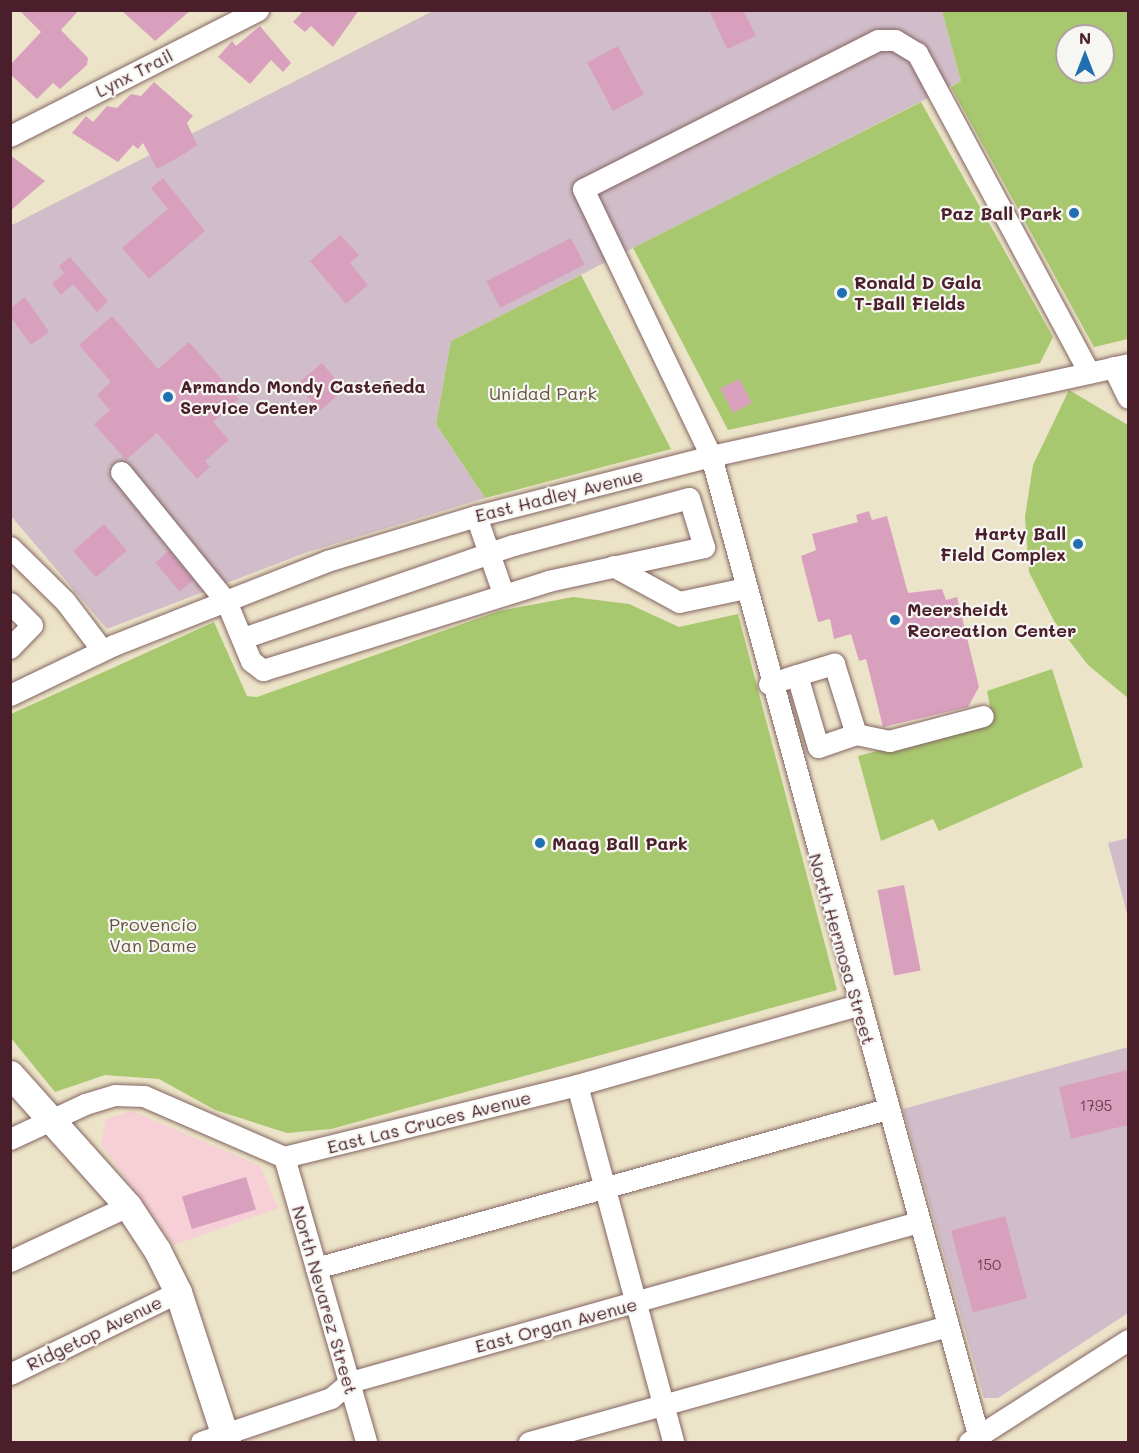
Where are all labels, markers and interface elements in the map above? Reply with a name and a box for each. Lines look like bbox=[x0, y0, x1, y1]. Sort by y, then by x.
north arrow bbox=[1055, 24, 1115, 84]
text: N bbox=[1079, 27, 1091, 48]
street label: Lynx Trail bbox=[92, 44, 176, 102]
place label: Paz Ball Park bbox=[940, 202, 1062, 224]
marker: Paz Ball Park bbox=[1067, 206, 1081, 220]
place label: Ronald D Gala T-Ball Fields bbox=[854, 272, 982, 314]
marker: Ronald D Gala T-Ball Fields bbox=[835, 286, 849, 300]
place label: Armando Mondy Casteñeda Service Center bbox=[180, 376, 426, 418]
park label: Unidad Park bbox=[489, 382, 597, 404]
marker: Armando Mondy Casteñeda Service Center bbox=[161, 390, 175, 404]
street label: East Hadley Avenue bbox=[473, 464, 645, 526]
place label: Harty Ball Field Complex bbox=[940, 523, 1066, 566]
marker: Harty Ball Field Complex bbox=[1071, 537, 1085, 551]
place label: Meersheidt Recreation Center bbox=[907, 599, 1076, 642]
marker: Meersheidt Recreation Center bbox=[888, 613, 902, 627]
place label: Maag Ball Park bbox=[552, 832, 688, 854]
marker: Maag Ball Park bbox=[533, 836, 547, 850]
street label: North Hermosa Street bbox=[804, 851, 880, 1047]
park label: Provencio Van Dame bbox=[109, 914, 197, 956]
street label: East Las Cruces Avenue bbox=[325, 1086, 533, 1158]
house number: 1795 bbox=[1080, 1097, 1112, 1115]
street label: North Nevarez Street bbox=[288, 1203, 362, 1397]
house number: 150 bbox=[977, 1256, 1001, 1274]
street label: Ridgetop Avenue bbox=[23, 1291, 165, 1375]
street label: East Organ Avenue bbox=[473, 1293, 639, 1357]

